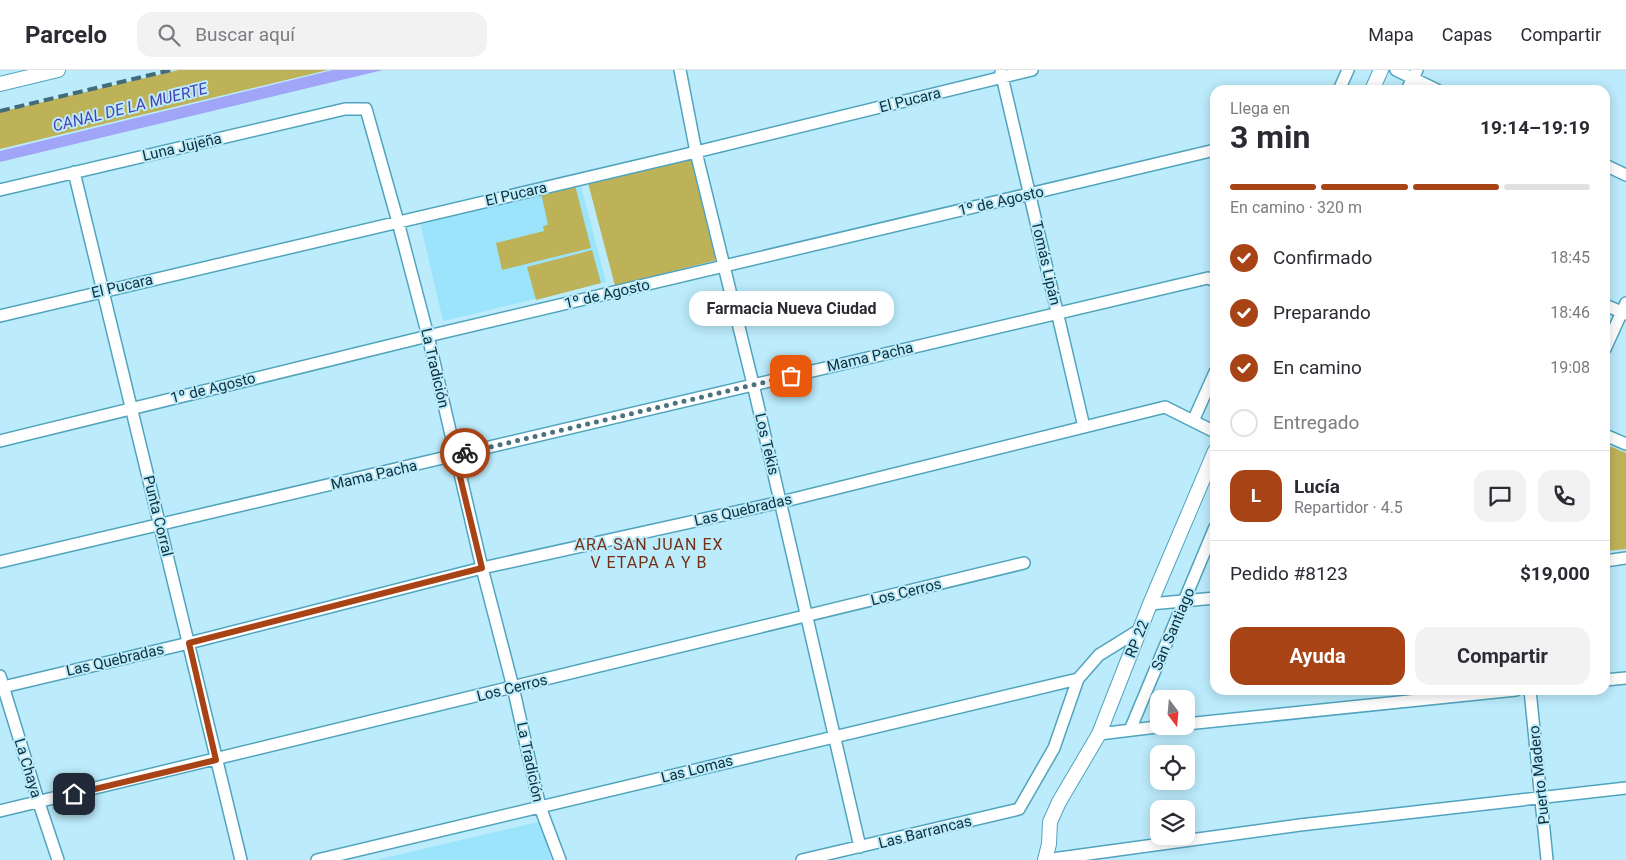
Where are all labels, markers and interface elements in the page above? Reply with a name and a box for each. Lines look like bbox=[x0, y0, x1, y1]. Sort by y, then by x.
search box bbox=[137, 12, 487, 57]
text: Parcelo bbox=[25, 21, 107, 49]
icon: search bbox=[155, 21, 183, 49]
text: Buscar aquí bbox=[195, 23, 295, 46]
text: Mapa bbox=[1368, 24, 1414, 45]
text: Capas bbox=[1442, 24, 1492, 45]
text: Compartir bbox=[1520, 24, 1601, 45]
water label: CANAL DE LA MUERTE bbox=[51, 78, 210, 135]
street label: El Pucara bbox=[877, 84, 943, 116]
text: Llega en bbox=[1230, 99, 1290, 118]
text: 19:14–19:19 bbox=[1480, 116, 1590, 139]
text: 3 min bbox=[1230, 118, 1310, 156]
street label: Luna Jujeña bbox=[141, 129, 223, 165]
street label: El Pucara bbox=[483, 178, 549, 210]
street label: 1º de Agosto bbox=[957, 182, 1045, 220]
text: En camino · 320 m bbox=[1230, 198, 1362, 217]
street label: Tomás Lipán bbox=[1028, 219, 1064, 307]
icon: check bbox=[1230, 244, 1258, 272]
text: Confirmado bbox=[1273, 246, 1372, 269]
text: 18:45 bbox=[1550, 248, 1590, 267]
street label: El Pucara bbox=[89, 270, 155, 302]
street label: 1º de Agosto bbox=[563, 275, 651, 313]
callout: Farmacia Nueva Ciudad bbox=[688, 291, 894, 326]
text: Farmacia Nueva Ciudad bbox=[706, 299, 877, 318]
icon: check bbox=[1230, 299, 1258, 327]
text: Preparando bbox=[1273, 301, 1371, 324]
text: 18:46 bbox=[1550, 303, 1590, 322]
street label: La Tradición bbox=[417, 326, 453, 410]
street label: Mama Pacha bbox=[825, 338, 915, 376]
icon: check bbox=[1230, 354, 1258, 382]
pin bbox=[770, 355, 812, 397]
text: En camino bbox=[1273, 356, 1362, 379]
text: 19:08 bbox=[1550, 358, 1590, 377]
icon: bag bbox=[777, 362, 805, 390]
street label: 1º de Agosto bbox=[169, 369, 257, 407]
street label: Los Tekis bbox=[751, 411, 783, 477]
text: Entregado bbox=[1273, 411, 1359, 434]
courier bbox=[440, 428, 490, 478]
icon: bike bbox=[451, 439, 479, 467]
street label: Mama Pacha bbox=[329, 456, 419, 494]
button: chat bbox=[1474, 470, 1526, 522]
button: phone bbox=[1538, 470, 1590, 522]
street label: Punta Corral bbox=[139, 474, 177, 558]
text: Lucía bbox=[1294, 475, 1340, 498]
text: L bbox=[1251, 484, 1261, 507]
street label: Las Quebradas bbox=[692, 490, 794, 530]
text: Repartidor · 4.5 bbox=[1294, 498, 1403, 517]
district label: ARA SAN JUAN EX V ETAPA A Y B bbox=[575, 535, 724, 572]
text: Pedido #8123 bbox=[1230, 562, 1348, 585]
text: $19,000 bbox=[1520, 562, 1590, 585]
street label: Los Cerros bbox=[869, 575, 943, 609]
street label: San Santiago bbox=[1147, 585, 1199, 673]
street label: RP 22 bbox=[1121, 617, 1153, 661]
button: Ayuda bbox=[1230, 627, 1405, 685]
button: Compartir bbox=[1415, 627, 1590, 685]
street label: Las Quebradas bbox=[64, 640, 166, 680]
street label: Los Cerros bbox=[475, 671, 549, 705]
north arrow bbox=[1150, 690, 1195, 735]
map controls bbox=[1150, 690, 1195, 845]
street label: La Tradición bbox=[513, 720, 547, 804]
street label: Puerto Madero bbox=[1525, 725, 1553, 825]
street label: La Chaya bbox=[10, 736, 46, 800]
button: locate bbox=[1150, 745, 1195, 790]
street label: Las Lomas bbox=[659, 751, 735, 787]
pin bbox=[53, 773, 95, 815]
icon: home bbox=[60, 780, 88, 808]
button: layers bbox=[1150, 800, 1195, 845]
street label: Las Barrancas bbox=[877, 812, 973, 852]

